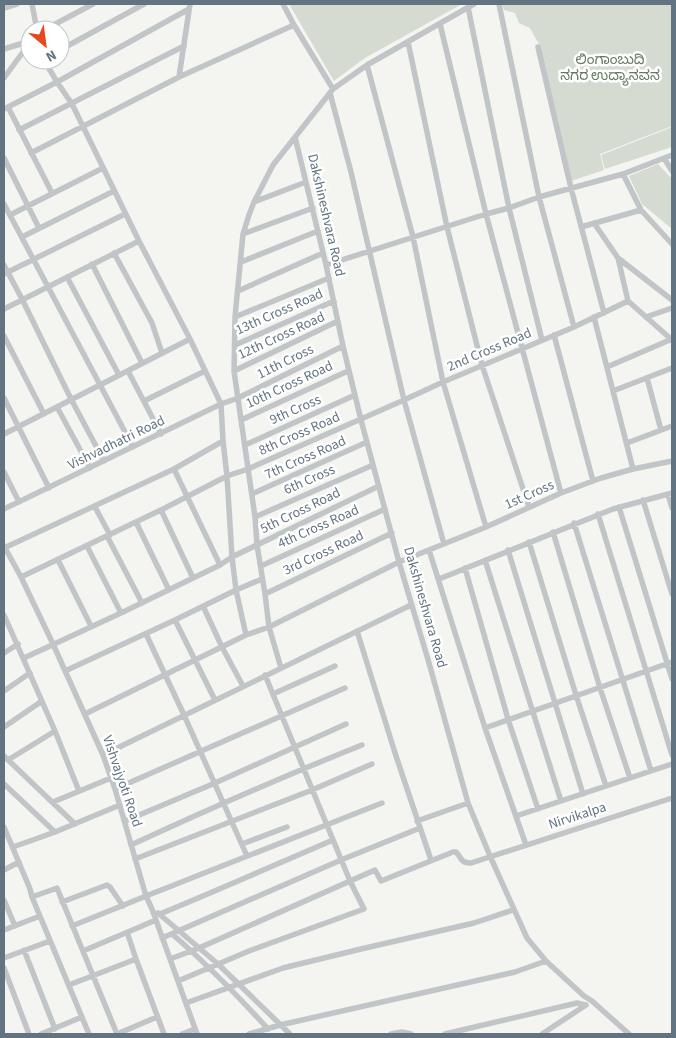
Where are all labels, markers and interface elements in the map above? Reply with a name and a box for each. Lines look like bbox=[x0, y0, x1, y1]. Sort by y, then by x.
north arrow bbox=[20, 20, 70, 70]
text: N bbox=[42, 44, 60, 66]
park label: ಲಿಂಗಾಂಬುದಿ ನಗರ ಉದ್ಯಾನವನ bbox=[560, 50, 660, 86]
street label: Dakshineshvara Road bbox=[302, 152, 350, 279]
street label: 13th Cross Road bbox=[232, 284, 326, 340]
street label: 12th Cross Road bbox=[235, 307, 328, 365]
street label: 2nd Cross Road bbox=[444, 323, 535, 377]
street label: 11th Cross bbox=[254, 339, 317, 384]
street label: 10th Cross Road bbox=[243, 356, 336, 414]
street label: 9th Cross bbox=[267, 390, 324, 430]
street label: 8th Cross Road bbox=[256, 407, 343, 461]
street label: Vishvadhatri Road bbox=[65, 411, 168, 475]
street label: 7th Cross Road bbox=[262, 431, 349, 485]
street label: 6th Cross bbox=[281, 460, 338, 500]
street label: 1st Cross bbox=[502, 475, 557, 515]
street label: 5th Cross Road bbox=[257, 483, 344, 539]
street label: 4th Cross Road bbox=[275, 500, 362, 554]
street label: 3rd Cross Road bbox=[280, 525, 367, 580]
street label: Dakshineshvara Road bbox=[398, 544, 452, 670]
street label: Vishvajyoti Road bbox=[97, 733, 147, 830]
street label: Nirvikalpa bbox=[546, 797, 609, 835]

